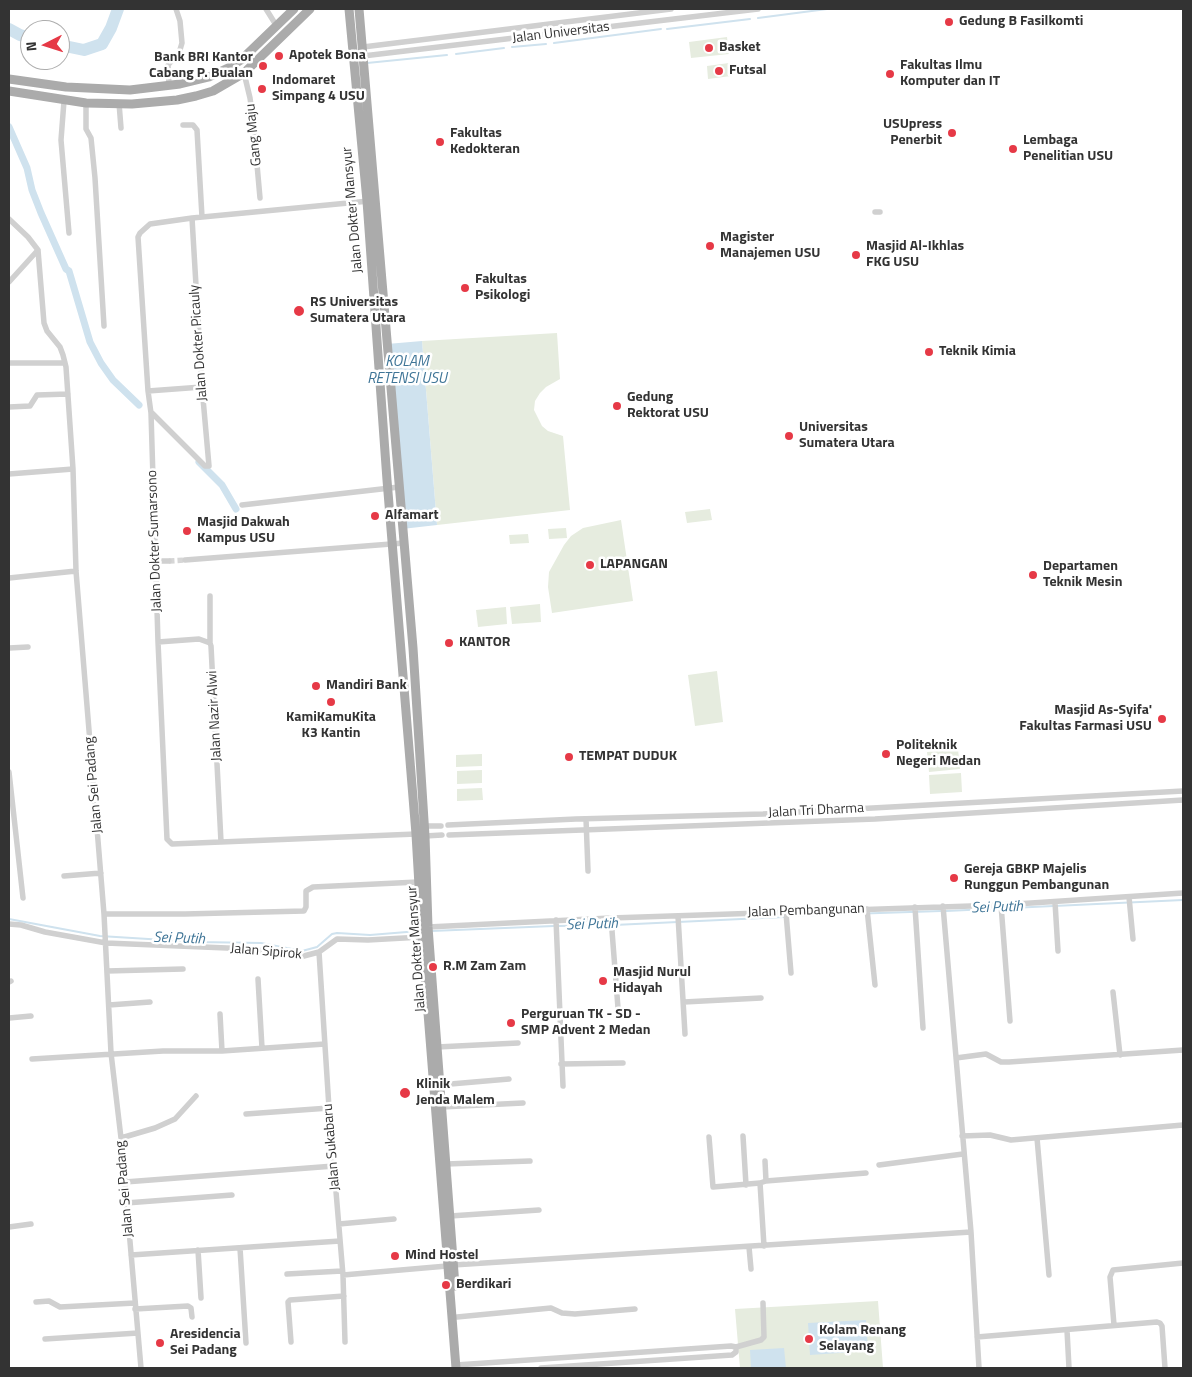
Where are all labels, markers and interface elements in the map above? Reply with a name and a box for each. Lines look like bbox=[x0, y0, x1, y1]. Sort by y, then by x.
place label: Gedung B Fasilkomti bbox=[959, 14, 1083, 30]
marker: Gedung B Fasilkomti bbox=[943, 16, 955, 28]
street label: Jalan Universitas bbox=[511, 19, 611, 47]
north arrow bbox=[20, 20, 70, 70]
place label: Basket bbox=[719, 40, 761, 56]
text: N bbox=[20, 41, 41, 52]
marker: Basket bbox=[703, 42, 715, 54]
place label: Apotek Bona bbox=[289, 48, 366, 64]
place label: Bank BRI Kantor Cabang P. Bualan bbox=[149, 50, 253, 82]
marker: Apotek Bona bbox=[273, 50, 285, 62]
place label: Fakultas Ilmu Komputer dan IT bbox=[900, 58, 1000, 90]
marker: Bank BRI Kantor Cabang P. Bualan bbox=[257, 60, 269, 72]
place label: Futsal bbox=[729, 63, 767, 79]
marker: Futsal bbox=[713, 65, 725, 77]
marker: Fakultas Ilmu Komputer dan IT bbox=[884, 68, 896, 80]
place label: Indomaret Simpang 4 USU bbox=[272, 73, 365, 105]
marker: Indomaret Simpang 4 USU bbox=[256, 83, 268, 95]
street label: Gang Maju bbox=[242, 103, 266, 167]
place label: USUpress Penerbit bbox=[883, 117, 942, 150]
place label: Fakultas Kedokteran bbox=[450, 126, 520, 158]
marker: USUpress Penerbit bbox=[946, 127, 958, 139]
place label: Lembaga Penelitian USU bbox=[1023, 133, 1113, 166]
marker: Fakultas Kedokteran bbox=[434, 136, 446, 148]
marker: Lembaga Penelitian USU bbox=[1007, 143, 1019, 155]
street label: Jalan Dokter Mansyur bbox=[339, 146, 367, 274]
place label: Magister Manajemen USU bbox=[720, 230, 820, 262]
place label: Masjid Al-Ikhlas FKG USU bbox=[866, 239, 964, 272]
marker: Magister Manajemen USU bbox=[704, 240, 716, 252]
marker: Masjid Al-Ikhlas FKG USU bbox=[850, 249, 862, 261]
place label: Fakultas Psikologi bbox=[475, 272, 530, 304]
marker: Fakultas Psikologi bbox=[459, 282, 471, 294]
street label: Jalan Dokter Picauly bbox=[187, 284, 211, 402]
place label: RS Universitas Sumatera Utara bbox=[310, 295, 406, 328]
marker: RS Universitas Sumatera Utara bbox=[292, 304, 306, 318]
place label: Teknik Kimia bbox=[939, 344, 1016, 360]
marker: Teknik Kimia bbox=[923, 346, 935, 358]
water label: KOLAM RETENSI USU bbox=[367, 353, 447, 388]
place label: Gedung Rektorat USU bbox=[627, 390, 709, 422]
marker: Gedung Rektorat USU bbox=[611, 400, 623, 412]
place label: Universitas Sumatera Utara bbox=[799, 420, 895, 452]
marker: Universitas Sumatera Utara bbox=[783, 430, 795, 442]
street label: Jalan Dokter Sumarsono bbox=[144, 470, 166, 612]
place label: Alfamart bbox=[385, 508, 439, 524]
marker: Alfamart bbox=[369, 510, 381, 522]
place label: Masjid Dakwah Kampus USU bbox=[197, 515, 290, 548]
marker: Masjid Dakwah Kampus USU bbox=[181, 525, 193, 537]
place label: LAPANGAN bbox=[600, 557, 668, 573]
marker: LAPANGAN bbox=[584, 559, 596, 571]
place label: Departamen Teknik Mesin bbox=[1043, 559, 1122, 592]
marker: Departamen Teknik Mesin bbox=[1027, 569, 1039, 581]
place label: KANTOR bbox=[459, 635, 511, 651]
marker: KANTOR bbox=[443, 637, 455, 649]
street label: Jalan Nazir Alwi bbox=[204, 670, 226, 762]
place label: Mandiri Bank bbox=[326, 678, 407, 694]
marker: Mandiri Bank bbox=[310, 680, 322, 692]
marker: KamiKamuKita K3 Kantin bbox=[325, 696, 337, 708]
place label: Masjid As-Syifa' Fakultas Farmasi USU bbox=[1019, 703, 1152, 736]
place label: KamiKamuKita K3 Kantin bbox=[286, 710, 376, 742]
marker: Masjid As-Syifa' Fakultas Farmasi USU bbox=[1156, 713, 1168, 725]
street label: Jalan Sei Padang bbox=[81, 736, 107, 834]
place label: Politeknik Negeri Medan bbox=[896, 738, 981, 770]
marker: Politeknik Negeri Medan bbox=[880, 748, 892, 760]
place label: TEMPAT DUDUK bbox=[579, 749, 677, 765]
marker: TEMPAT DUDUK bbox=[563, 751, 575, 763]
street label: Jalan Tri Dharma bbox=[768, 800, 864, 822]
place label: Gereja GBKP Majelis Runggun Pembangunan bbox=[964, 862, 1109, 894]
marker: Gereja GBKP Majelis Runggun Pembangunan bbox=[948, 872, 960, 884]
street label: Jalan Dokter Mansyur bbox=[404, 885, 430, 1013]
water label: Sei Putih bbox=[971, 898, 1023, 918]
street label: Jalan Pembangunan bbox=[747, 901, 865, 921]
water label: Sei Putih bbox=[566, 915, 618, 935]
water label: Sei Putih bbox=[153, 929, 205, 949]
street label: Jalan Sipirok bbox=[230, 941, 302, 963]
place label: R.M Zam Zam bbox=[443, 959, 526, 975]
marker: R.M Zam Zam bbox=[427, 961, 439, 973]
place label: Masjid Nurul Hidayah bbox=[613, 965, 691, 998]
marker: Masjid Nurul Hidayah bbox=[597, 975, 609, 987]
place label: Perguruan TK - SD - SMP Advent 2 Medan bbox=[521, 1007, 650, 1040]
marker: Perguruan TK - SD - SMP Advent 2 Medan bbox=[505, 1017, 517, 1029]
place label: Klinik Jenda Malem bbox=[416, 1077, 495, 1110]
marker: Klinik Jenda Malem bbox=[398, 1086, 412, 1100]
street label: Jalan Sukabaru bbox=[320, 1103, 344, 1191]
street label: Jalan Sei Padang bbox=[112, 1140, 138, 1238]
place label: Mind Hostel bbox=[405, 1248, 479, 1264]
marker: Mind Hostel bbox=[389, 1250, 401, 1262]
place label: Berdikari bbox=[456, 1277, 511, 1293]
marker: Berdikari bbox=[440, 1279, 452, 1291]
place label: Kolam Renang Selayang bbox=[819, 1323, 906, 1355]
place label: Aresidencia Sei Padang bbox=[170, 1327, 241, 1360]
marker: Kolam Renang Selayang bbox=[803, 1333, 815, 1345]
marker: Aresidencia Sei Padang bbox=[154, 1337, 166, 1349]

